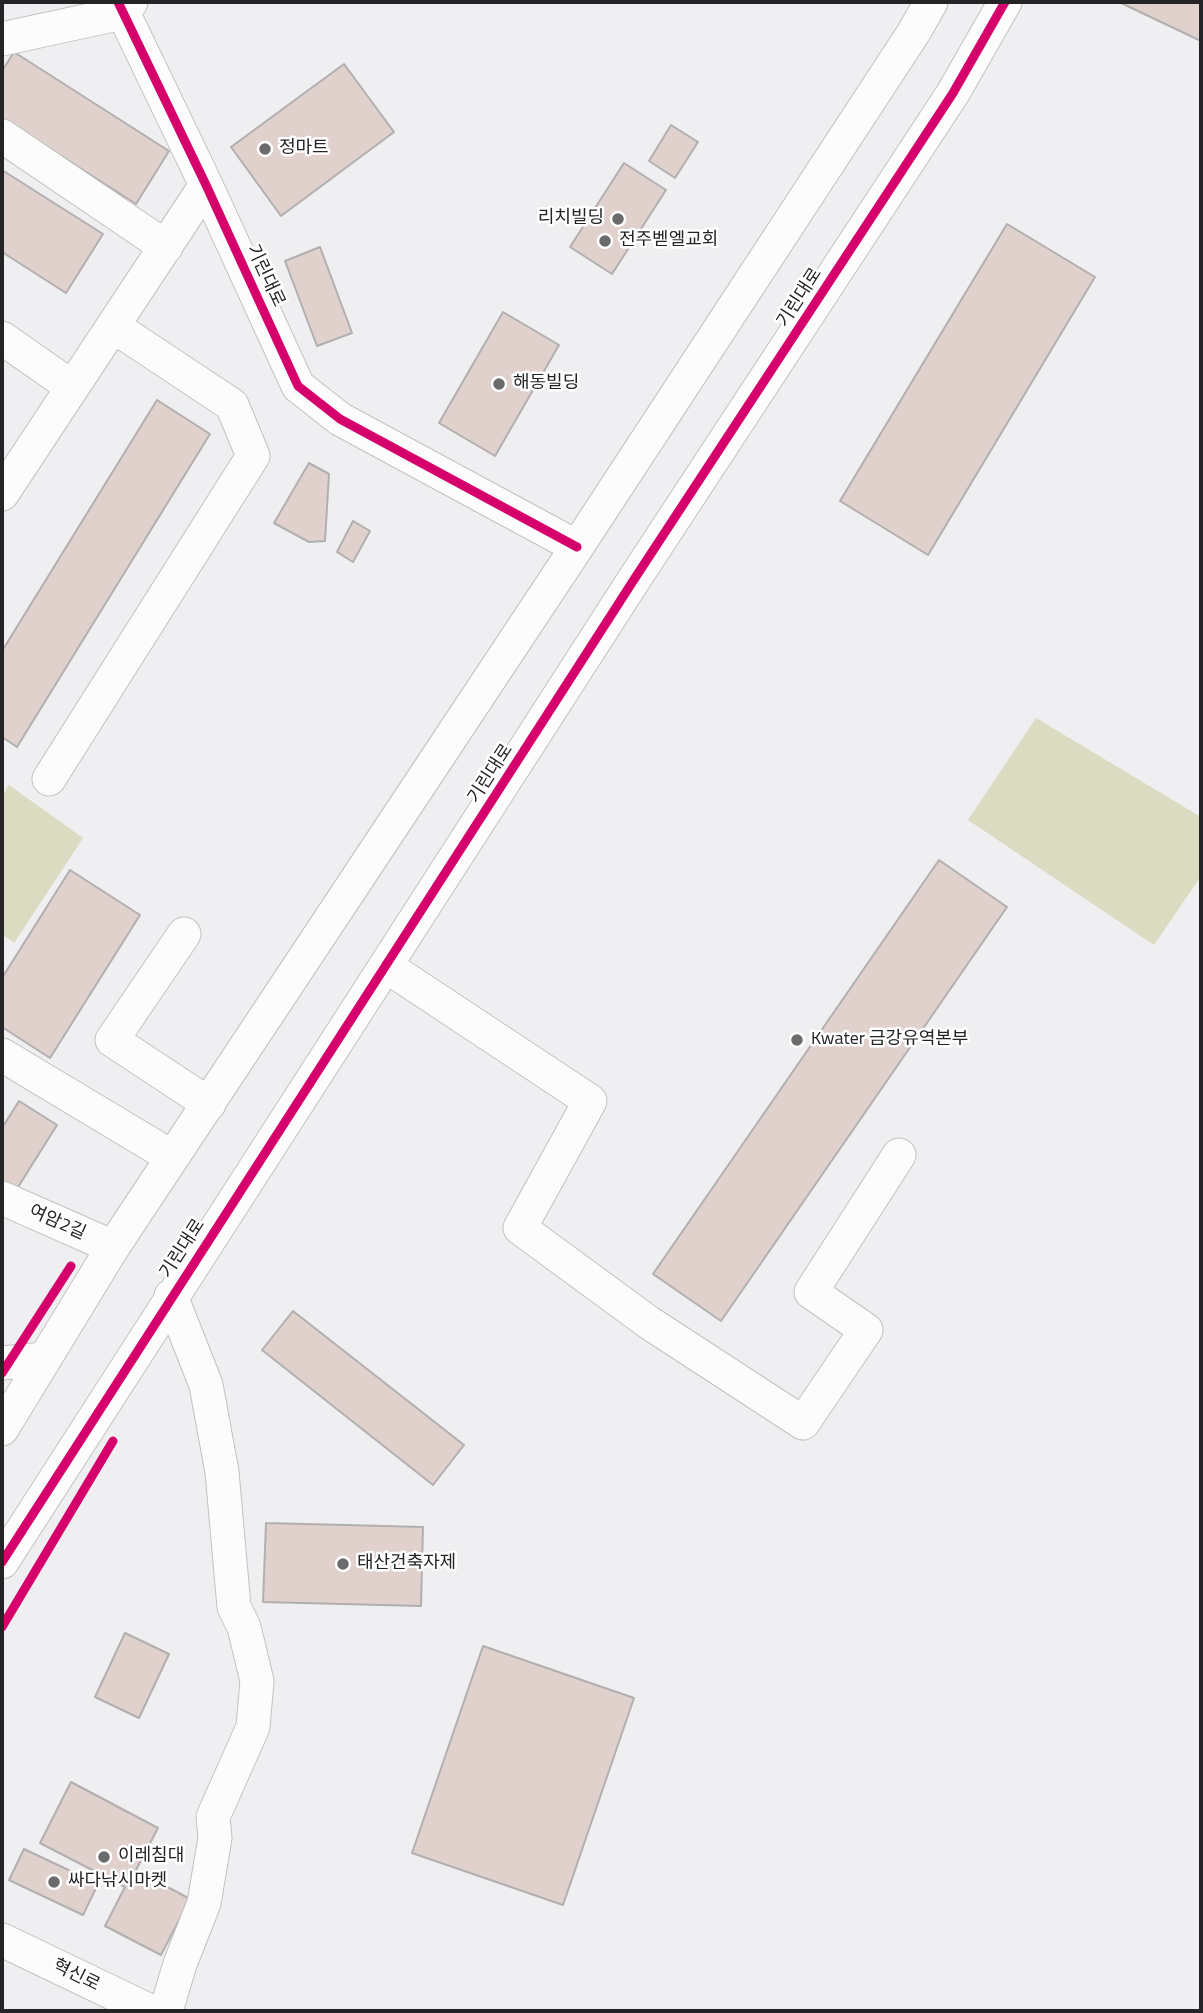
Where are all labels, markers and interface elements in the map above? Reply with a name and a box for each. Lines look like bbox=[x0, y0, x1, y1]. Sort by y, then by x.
place label: 정마트 bbox=[279, 138, 329, 160]
marker: 정마트 bbox=[257, 141, 273, 157]
place label: 리치빌딩 bbox=[538, 208, 604, 230]
marker: 리치빌딩 bbox=[610, 211, 626, 227]
place label: 전주벧엘교회 bbox=[619, 230, 718, 252]
marker: 전주벧엘교회 bbox=[597, 233, 613, 249]
street label: 기린대로 bbox=[241, 241, 289, 311]
street label: 기린대로 bbox=[773, 264, 827, 332]
place label: 해동빌딩 bbox=[513, 373, 579, 395]
marker: 해동빌딩 bbox=[491, 376, 507, 392]
street label: 기린대로 bbox=[464, 740, 518, 808]
place label: Kwater 금강유역본부 bbox=[811, 1029, 968, 1051]
marker: Kwater 금강유역본부 bbox=[789, 1032, 805, 1048]
street label: 여암2길 bbox=[25, 1201, 89, 1245]
street label: 기린대로 bbox=[156, 1215, 210, 1283]
place label: 태산건축자제 bbox=[357, 1553, 456, 1575]
marker: 태산건축자제 bbox=[335, 1556, 351, 1572]
place label: 이레침대 bbox=[118, 1846, 184, 1868]
marker: 이레침대 bbox=[96, 1849, 112, 1865]
place label: 싸다낚시마켓 bbox=[68, 1871, 167, 1893]
marker: 싸다낚시마켓 bbox=[46, 1874, 62, 1890]
street label: 혁신로 bbox=[49, 1955, 103, 1997]

